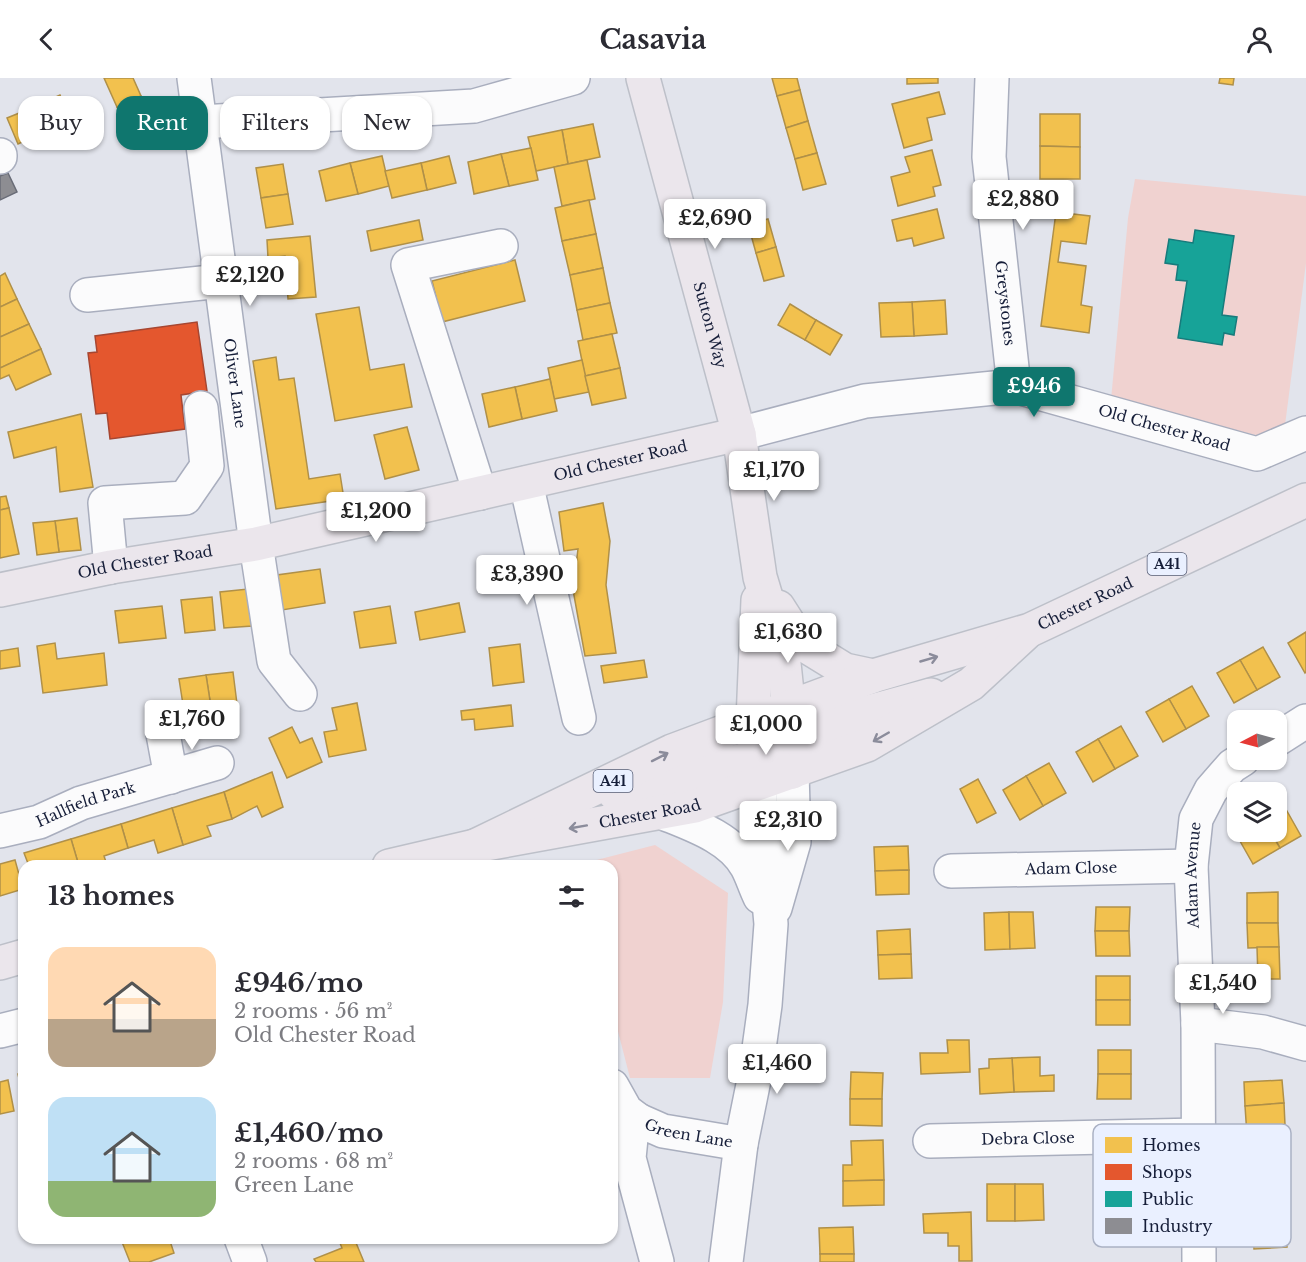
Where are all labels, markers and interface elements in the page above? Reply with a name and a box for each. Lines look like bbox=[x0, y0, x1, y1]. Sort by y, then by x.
icon: back bbox=[30, 23, 63, 56]
text: Casavia bbox=[599, 23, 707, 56]
icon: person bbox=[1243, 23, 1276, 56]
chip: Buy bbox=[18, 96, 104, 150]
chip: Rent bbox=[116, 96, 208, 150]
chip: Filters bbox=[220, 96, 330, 150]
chip: New bbox=[342, 96, 432, 150]
pin: £2,880 bbox=[974, 180, 1072, 231]
text: £2,880 bbox=[987, 187, 1059, 211]
pin: £2,690 bbox=[666, 199, 764, 250]
text: £2,690 bbox=[678, 206, 752, 230]
pin: £2,120 bbox=[201, 256, 299, 307]
street label: Greystones bbox=[991, 259, 1020, 347]
text: £2,120 bbox=[215, 263, 285, 287]
street label: Sutton Way bbox=[689, 280, 731, 371]
street label: Oliver Lane bbox=[220, 337, 251, 429]
pin: £946 bbox=[998, 367, 1070, 418]
text: £946 bbox=[1007, 374, 1061, 398]
street label: Old Chester Road bbox=[1096, 400, 1233, 455]
street label: Old Chester Road bbox=[552, 436, 689, 485]
pin: £1,170 bbox=[725, 451, 823, 502]
text: £1,170 bbox=[743, 458, 805, 482]
pin: £1,200 bbox=[327, 492, 425, 543]
text: £1,200 bbox=[340, 499, 412, 523]
street label: Old Chester Road bbox=[76, 541, 214, 583]
road number: A41 bbox=[1148, 553, 1186, 575]
pin: £3,390 bbox=[478, 555, 576, 606]
text: £3,390 bbox=[490, 562, 564, 586]
street label: Chester Road bbox=[1034, 573, 1136, 634]
pin: £1,630 bbox=[739, 613, 837, 664]
text: £1,630 bbox=[753, 620, 823, 644]
one-way arrow bbox=[919, 653, 938, 664]
pin: £1,760 bbox=[143, 700, 241, 751]
pin: £1,000 bbox=[717, 705, 815, 756]
text: £1,760 bbox=[159, 707, 225, 731]
north arrow bbox=[1227, 710, 1287, 770]
map controls bbox=[1227, 710, 1287, 842]
text: £1,000 bbox=[729, 712, 803, 736]
one-way arrow bbox=[873, 732, 890, 744]
one-way arrow bbox=[651, 751, 668, 763]
road number: A41 bbox=[594, 770, 632, 792]
street label: Hallfield Park bbox=[33, 777, 138, 831]
button: layers bbox=[1227, 782, 1287, 842]
street label: Chester Road bbox=[597, 795, 703, 832]
pin: £2,310 bbox=[739, 801, 837, 852]
text: £2,310 bbox=[754, 808, 822, 832]
street label: Adam Avenue bbox=[1181, 821, 1205, 930]
one-way arrow bbox=[569, 822, 588, 833]
street label: Adam Close bbox=[1024, 858, 1117, 878]
text: 13 homes bbox=[48, 880, 175, 912]
icon: filters bbox=[555, 880, 588, 913]
pin: £1,540 bbox=[1174, 964, 1272, 1015]
text: £946/mo bbox=[234, 967, 363, 999]
icon: home bbox=[96, 971, 168, 1043]
text: £1,540 bbox=[1189, 971, 1257, 995]
text: 2 rooms · 56 m² bbox=[234, 999, 392, 1023]
text: Old Chester Road bbox=[234, 1023, 416, 1047]
pin: £1,460 bbox=[728, 1044, 826, 1095]
text: £1,460 bbox=[742, 1051, 812, 1075]
street label: Green Lane bbox=[642, 1114, 734, 1151]
text: £1,460/mo bbox=[234, 1117, 383, 1149]
icon: home bbox=[96, 1121, 168, 1193]
legend bbox=[1093, 1124, 1291, 1247]
street label: Debra Close bbox=[981, 1128, 1075, 1149]
text: Homes bbox=[1142, 1135, 1200, 1155]
text: 2 rooms · 68 m² bbox=[234, 1149, 393, 1173]
text: Shops bbox=[1142, 1162, 1192, 1182]
text: Green Lane bbox=[234, 1173, 354, 1197]
text: Public bbox=[1142, 1189, 1194, 1209]
text: Industry bbox=[1142, 1216, 1213, 1236]

